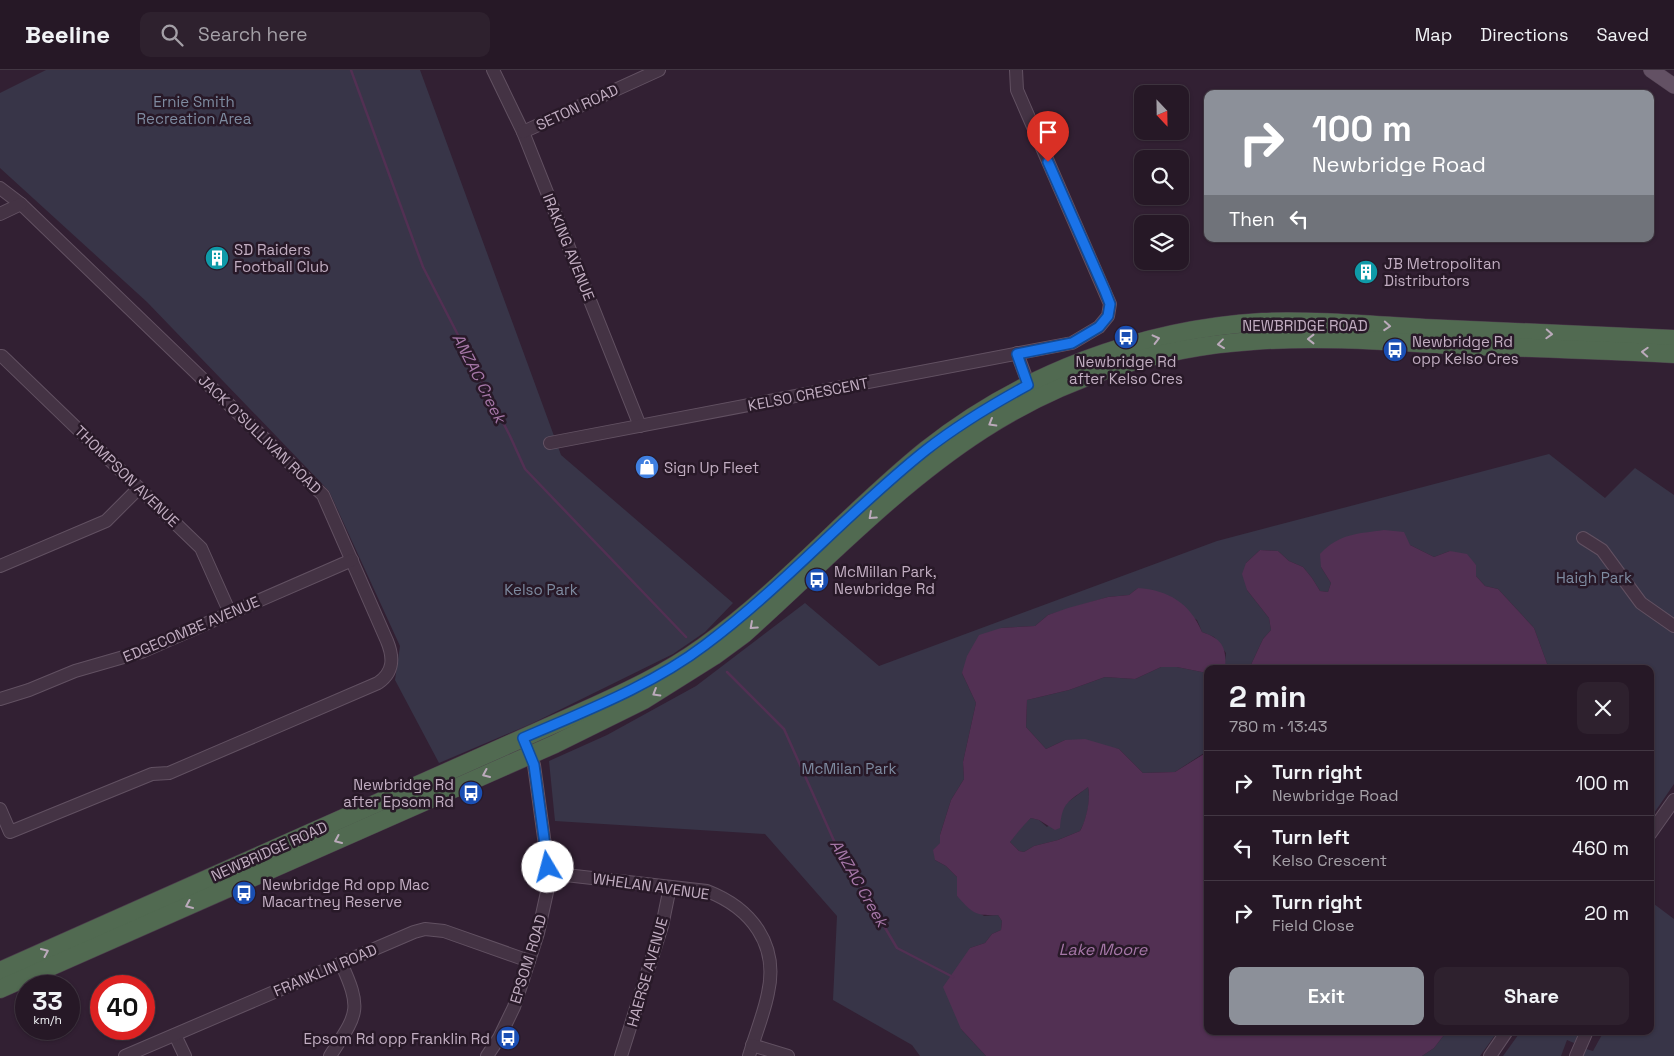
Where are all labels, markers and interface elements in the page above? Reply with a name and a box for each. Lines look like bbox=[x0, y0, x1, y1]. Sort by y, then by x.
search box bbox=[140, 12, 490, 57]
text: Beeline bbox=[25, 19, 110, 50]
icon: search bbox=[158, 21, 186, 49]
text: Search here bbox=[198, 22, 308, 47]
text: Map bbox=[1415, 23, 1452, 46]
text: Directions bbox=[1480, 23, 1569, 46]
text: Saved bbox=[1597, 23, 1649, 46]
street label: SETON ROAD bbox=[533, 80, 621, 134]
north arrow bbox=[1134, 85, 1189, 140]
map controls bbox=[1134, 85, 1189, 270]
park label: Ernie Smith Recreation Area bbox=[137, 92, 252, 128]
text: 100 m bbox=[1312, 107, 1412, 151]
icon: right bbox=[1229, 110, 1294, 175]
pin bbox=[1027, 111, 1069, 162]
icon: arrive bbox=[1034, 118, 1062, 146]
button: search bbox=[1134, 150, 1189, 205]
text: Newbridge Road bbox=[1312, 150, 1486, 178]
street label: IRAKING AVENUE bbox=[539, 191, 599, 303]
icon: left bbox=[1285, 205, 1313, 233]
text: Then bbox=[1229, 207, 1275, 232]
button: layers bbox=[1134, 215, 1189, 270]
place label: SD Raiders Football Club bbox=[234, 240, 329, 276]
building icon: SD Raiders Football Club bbox=[204, 245, 230, 271]
place label: JB Metropolitan Distributors bbox=[1384, 254, 1501, 290]
building icon: JB Metropolitan Distributors bbox=[1353, 259, 1379, 285]
street label: NEWBRIDGE ROAD bbox=[1242, 316, 1368, 335]
one-way arrow bbox=[1383, 320, 1391, 331]
bus stop icon: Newbridge Rd after Kelso Cres bbox=[1113, 324, 1139, 350]
one-way arrow bbox=[1546, 328, 1554, 339]
water label: ANZAC Creek bbox=[447, 330, 512, 428]
place label: Newbridge Rd opp Kelso Cres bbox=[1412, 332, 1519, 368]
one-way arrow bbox=[1152, 334, 1161, 345]
one-way arrow bbox=[1307, 334, 1314, 344]
bus stop icon: Newbridge Rd opp Kelso Cres bbox=[1382, 337, 1408, 363]
one-way arrow bbox=[1217, 338, 1225, 349]
one-way arrow bbox=[1640, 347, 1648, 358]
place label: Newbridge Rd after Kelso Cres bbox=[1069, 352, 1183, 388]
street label: JACK O'SULLIVAN ROAD bbox=[194, 370, 326, 498]
street label: KELSO CRESCENT bbox=[746, 373, 870, 415]
one-way arrow bbox=[989, 417, 998, 427]
street label: THOMPSON AVENUE bbox=[71, 421, 183, 531]
shop icon: Sign Up Fleet bbox=[634, 454, 660, 480]
place label: Sign Up Fleet bbox=[664, 458, 759, 477]
one-way arrow bbox=[869, 510, 878, 519]
place label: McMillan Park, Newbridge Rd bbox=[834, 562, 937, 598]
bus stop icon: McMillan Park, Newbridge Rd bbox=[804, 567, 830, 593]
park label: Haigh Park bbox=[1556, 568, 1632, 587]
park label: Kelso Park bbox=[504, 580, 578, 599]
street label: EDGECOMBE AVENUE bbox=[120, 592, 262, 666]
one-way arrow bbox=[749, 620, 758, 629]
text: 2 min bbox=[1229, 677, 1307, 716]
button: close bbox=[1577, 682, 1629, 734]
one-way arrow bbox=[652, 687, 661, 697]
text: 780 m · 13:43 bbox=[1229, 716, 1327, 737]
park label: McMilan Park bbox=[801, 759, 897, 778]
text: Turn right bbox=[1272, 760, 1362, 785]
one-way arrow bbox=[482, 768, 491, 779]
icon: right bbox=[1229, 769, 1257, 797]
text: 100 m bbox=[1575, 771, 1629, 796]
place label: Newbridge Rd after Epsom Rd bbox=[343, 775, 454, 811]
bus stop icon: Newbridge Rd after Epsom Rd bbox=[458, 780, 484, 806]
text: Newbridge Road bbox=[1272, 785, 1398, 806]
street label: NEWBRIDGE ROAD bbox=[208, 817, 330, 885]
text: Turn left bbox=[1272, 825, 1350, 850]
one-way arrow bbox=[334, 833, 343, 844]
icon: left bbox=[1229, 834, 1257, 862]
water label: ANZAC Creek bbox=[825, 835, 894, 933]
text: 460 m bbox=[1572, 836, 1629, 861]
position arrow bbox=[521, 840, 573, 892]
text: Kelso Crescent bbox=[1272, 850, 1387, 871]
street label: WHELAN AVENUE bbox=[592, 868, 710, 904]
place label: Newbridge Rd opp Mac Macartney Reserve bbox=[262, 875, 430, 911]
bus stop icon: Newbridge Rd opp Mac Macartney Reserve bbox=[231, 880, 257, 906]
text: Turn right bbox=[1272, 890, 1362, 915]
one-way arrow bbox=[185, 899, 194, 910]
icon: right bbox=[1229, 899, 1257, 927]
text: 20 m bbox=[1584, 901, 1629, 926]
street label: EPSOM ROAD bbox=[505, 912, 551, 1006]
street label: HAERSE AVENUE bbox=[622, 915, 672, 1029]
text: Field Close bbox=[1272, 915, 1354, 936]
water label: Lake Moore bbox=[1059, 939, 1148, 960]
street label: FRANKLIN ROAD bbox=[270, 940, 380, 1000]
one-way arrow bbox=[40, 947, 49, 958]
button: Exit bbox=[1229, 967, 1424, 1025]
button: Share bbox=[1434, 967, 1629, 1025]
speed limit sign: 40 bbox=[90, 975, 155, 1040]
text: 33 bbox=[32, 985, 63, 1017]
text: km/h bbox=[33, 1012, 62, 1028]
bus stop icon: Epsom Rd opp Franklin Rd bbox=[495, 1025, 521, 1051]
place label: Epsom Rd opp Franklin Rd bbox=[304, 1029, 490, 1048]

